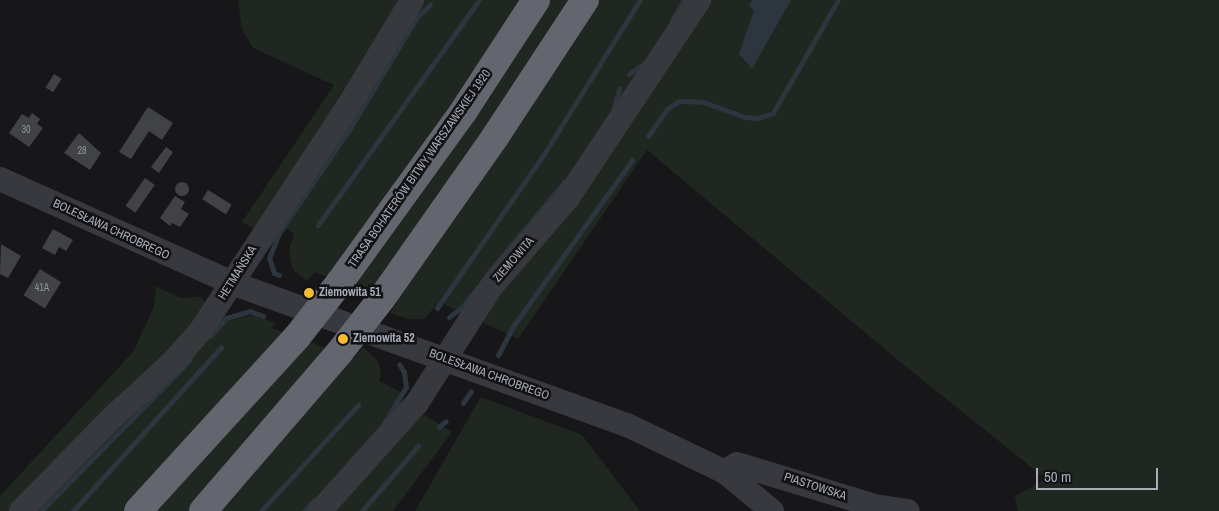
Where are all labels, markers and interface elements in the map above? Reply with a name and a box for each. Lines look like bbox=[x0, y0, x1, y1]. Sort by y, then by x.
street label: TRASA BOHATERÓW BITWY WARSZAWSKIEJ 1920 bbox=[346, 67, 494, 271]
house number: 30 bbox=[21, 124, 31, 136]
house number: 28 bbox=[77, 145, 87, 157]
street label: BOLESŁAWA CHROBREGO bbox=[50, 197, 172, 263]
street label: ZIEMOWITA bbox=[491, 235, 537, 285]
street label: HETMAŃSKA bbox=[216, 243, 260, 303]
house number: 41A bbox=[35, 282, 49, 294]
place label: Ziemowita 51 bbox=[319, 286, 381, 300]
marker: Ziemowita 51 bbox=[303, 287, 315, 299]
place label: Ziemowita 52 bbox=[353, 332, 415, 346]
marker: Ziemowita 52 bbox=[337, 333, 349, 345]
street label: BOLESŁAWA CHROBREGO bbox=[427, 346, 551, 404]
scale bar bbox=[1039, 458, 1162, 490]
text: 50 m bbox=[1044, 466, 1071, 487]
street label: PIASTOWSKA bbox=[782, 470, 848, 504]

